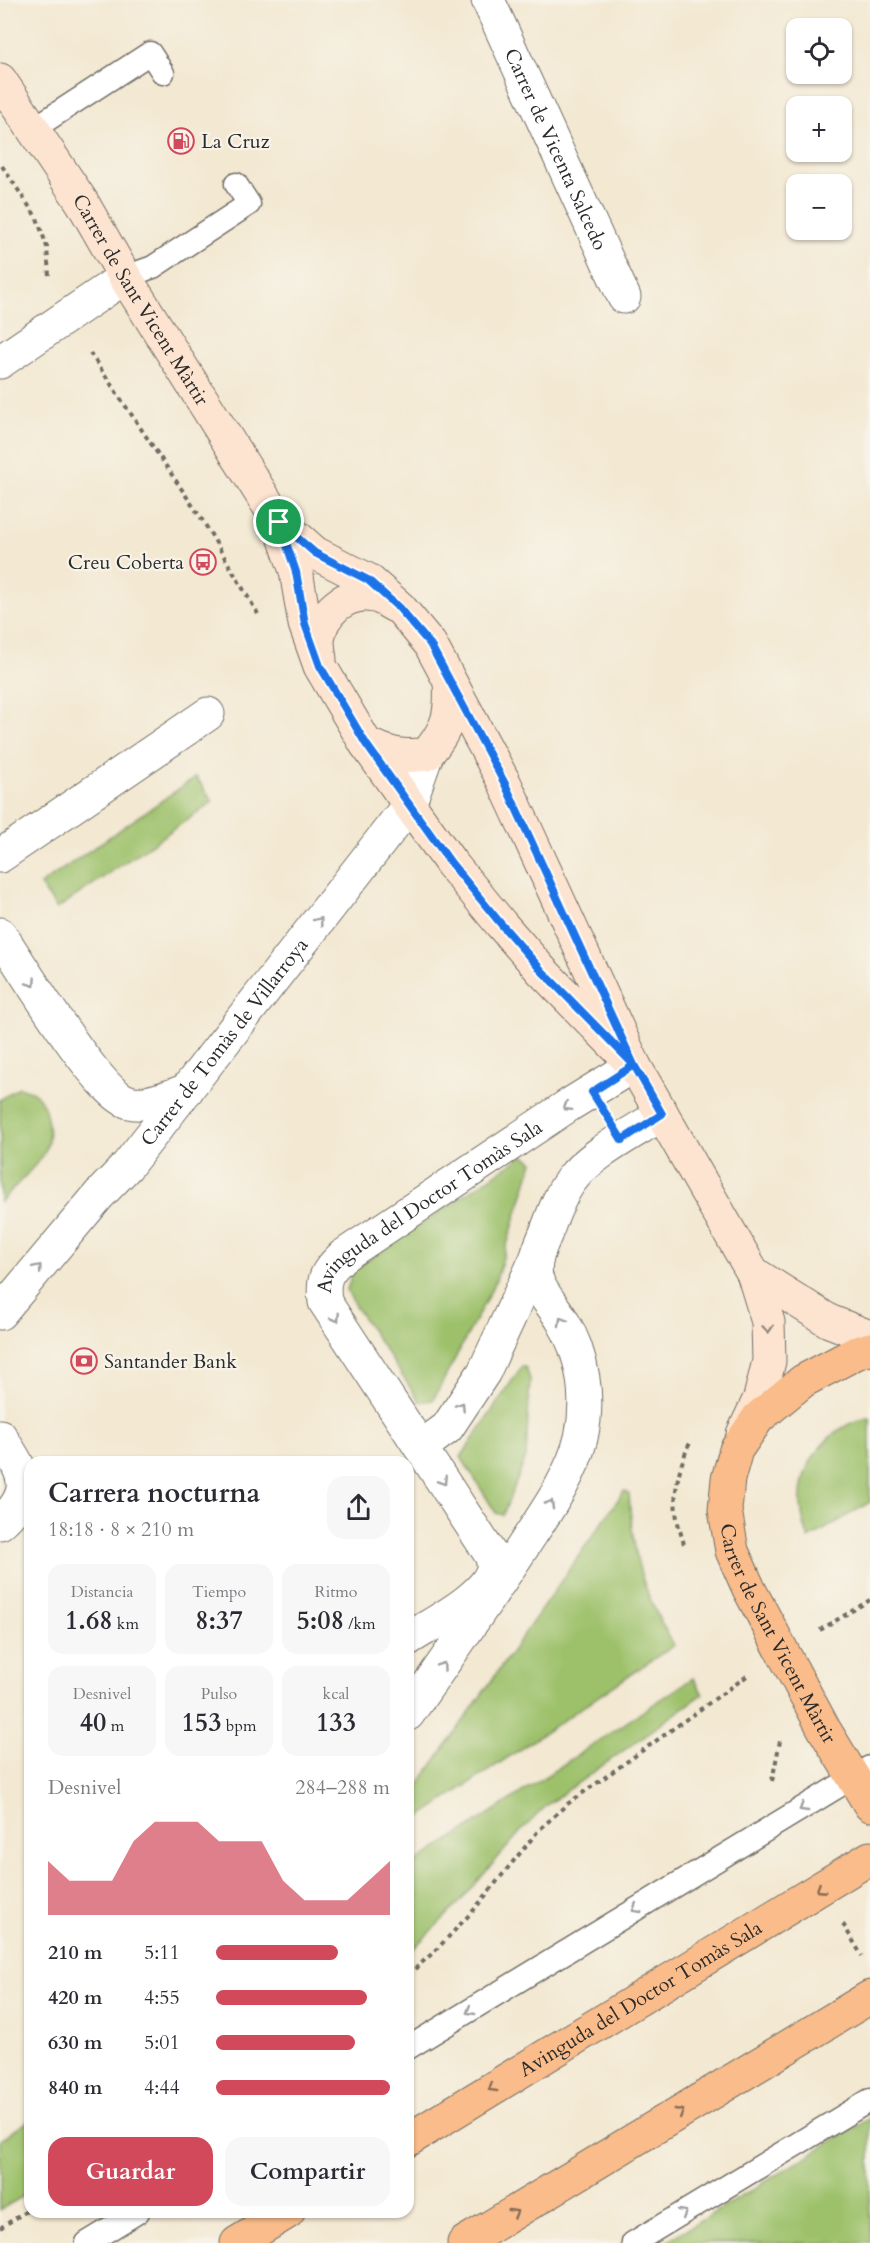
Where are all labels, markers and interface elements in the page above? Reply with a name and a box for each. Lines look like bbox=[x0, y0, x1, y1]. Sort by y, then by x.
map controls bbox=[786, 18, 852, 240]
button: locate bbox=[786, 18, 852, 84]
street label: Carrer de Vicenta Salcedo bbox=[498, 44, 614, 255]
button: + bbox=[786, 96, 852, 162]
fuel station icon: La Cruz bbox=[166, 126, 196, 156]
place label: La Cruz bbox=[201, 128, 270, 155]
button: − bbox=[786, 174, 852, 240]
street label: Carrer de Sant Vicent Màrtir bbox=[67, 189, 216, 411]
pin bbox=[253, 496, 304, 547]
icon: arrive bbox=[262, 505, 295, 538]
bus stop icon: Creu Coberta bbox=[188, 547, 218, 577]
place label: Creu Coberta bbox=[68, 549, 184, 576]
one-way arrow bbox=[311, 917, 322, 928]
street label: Carrer de Tomàs de Villarroya bbox=[134, 932, 314, 1152]
one-way arrow bbox=[25, 976, 36, 987]
one-way arrow bbox=[563, 1099, 573, 1111]
street label: Avinguda del Doctor Tomàs Sala bbox=[310, 1113, 547, 1294]
one-way arrow bbox=[31, 1264, 42, 1275]
one-way arrow bbox=[329, 1311, 340, 1322]
one-way arrow bbox=[557, 1317, 569, 1327]
one-way arrow bbox=[761, 1325, 774, 1334]
bank icon: Santander Bank bbox=[69, 1346, 99, 1376]
place label: Santander Bank bbox=[104, 1348, 237, 1375]
one-way arrow bbox=[454, 1402, 466, 1412]
text: Carrera nocturna bbox=[48, 1475, 260, 1512]
one-way arrow bbox=[436, 1475, 447, 1486]
button: share bbox=[327, 1476, 390, 1539]
one-way arrow bbox=[543, 1500, 554, 1510]
text: 18:18 · 8 × 210 m bbox=[48, 1516, 194, 1543]
street label: Carrer de Sant Vicent Màrtir bbox=[714, 1521, 843, 1749]
text: Distancia bbox=[71, 1581, 133, 1603]
text: Tiempo bbox=[192, 1581, 246, 1603]
text: Ritmo bbox=[315, 1581, 357, 1603]
text: 1.68 bbox=[65, 1603, 113, 1638]
text: 8:37 bbox=[195, 1603, 243, 1638]
text: 5:08 bbox=[296, 1603, 344, 1638]
text: km bbox=[113, 1613, 139, 1635]
text: /km bbox=[344, 1613, 376, 1635]
one-way arrow bbox=[435, 1662, 446, 1673]
text: Desnivel bbox=[73, 1683, 131, 1705]
text: Pulso bbox=[201, 1683, 237, 1705]
text: kcal bbox=[323, 1683, 349, 1705]
text: 40 bbox=[80, 1705, 106, 1740]
text: 153 bbox=[182, 1705, 222, 1740]
text: 133 bbox=[316, 1705, 356, 1740]
text: m bbox=[106, 1715, 124, 1737]
text: bpm bbox=[222, 1715, 256, 1737]
text: Desnivel bbox=[48, 1774, 121, 1801]
text: 284–288 m bbox=[295, 1774, 390, 1801]
one-way arrow bbox=[799, 1800, 809, 1812]
one-way arrow bbox=[816, 1881, 826, 1893]
one-way arrow bbox=[632, 1902, 642, 1914]
street label: Avinguda del Doctor Tomàs Sala bbox=[514, 1914, 767, 2083]
text: 210 m bbox=[48, 1939, 103, 1966]
text: 5:11 bbox=[144, 1939, 180, 1966]
text: 420 m bbox=[48, 1984, 103, 2011]
text: 4:55 bbox=[144, 1984, 180, 2011]
one-way arrow bbox=[466, 2003, 476, 2015]
text: 630 m bbox=[48, 2029, 103, 2056]
text: 5:01 bbox=[144, 2029, 180, 2056]
text: 840 m bbox=[48, 2074, 103, 2101]
text: 4:44 bbox=[144, 2074, 180, 2101]
one-way arrow bbox=[488, 2081, 498, 2093]
one-way arrow bbox=[674, 2107, 684, 2119]
button: Guardar bbox=[48, 2137, 213, 2206]
button: Compartir bbox=[225, 2137, 390, 2206]
one-way arrow bbox=[508, 2208, 518, 2220]
one-way arrow bbox=[677, 2208, 687, 2220]

